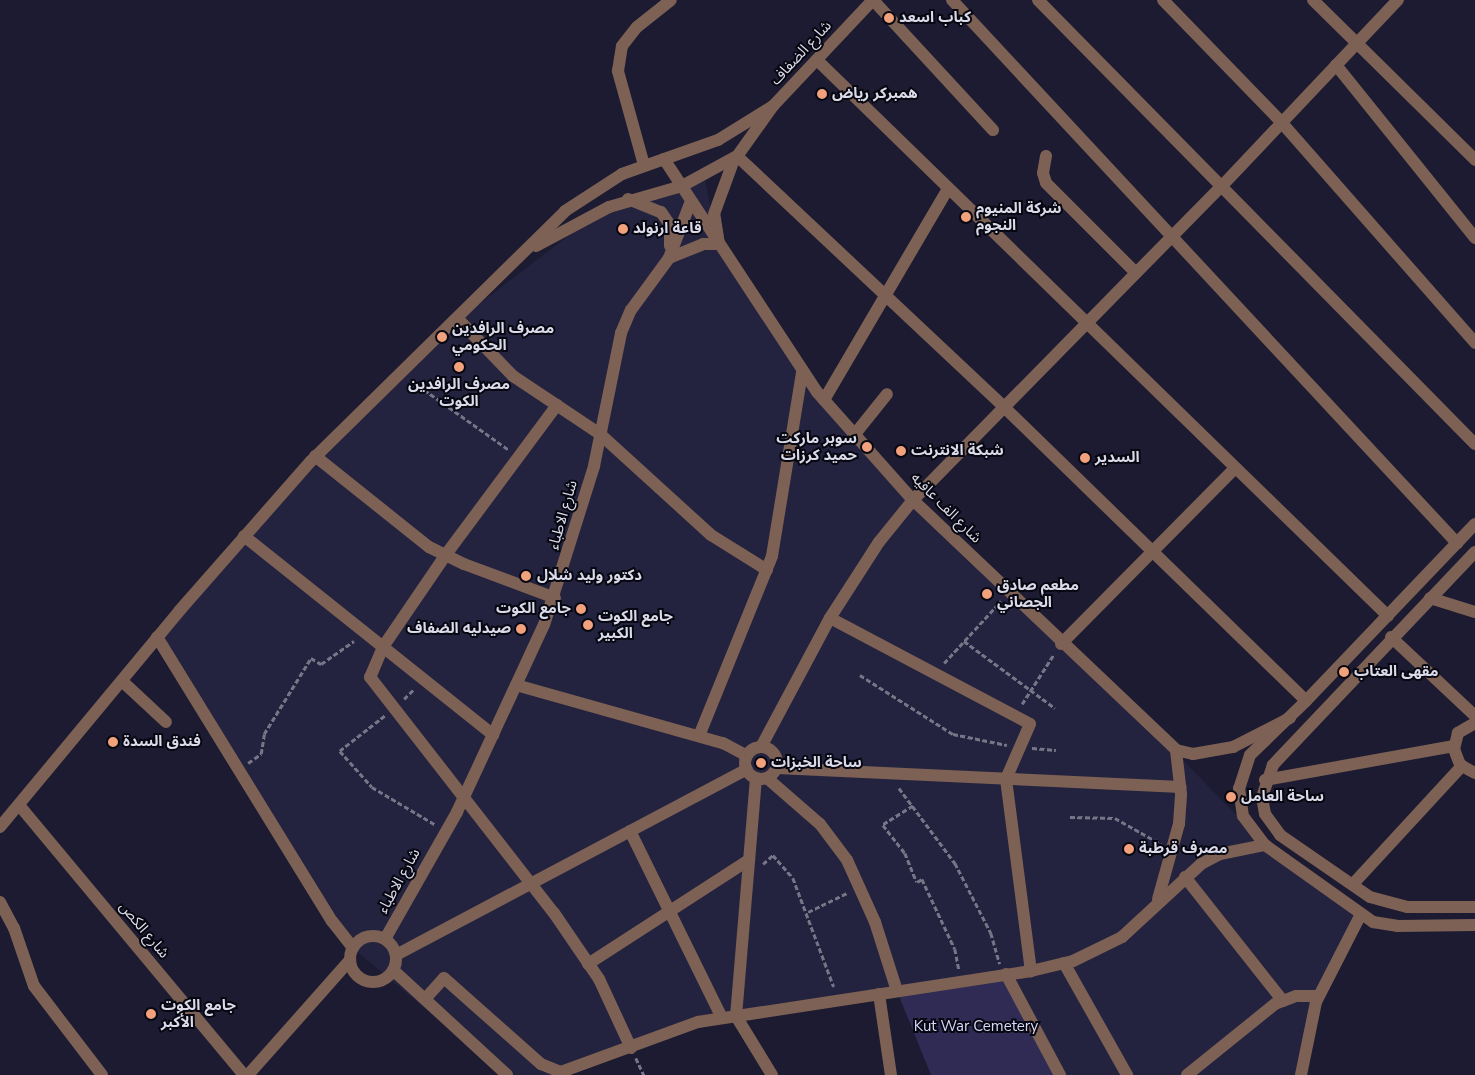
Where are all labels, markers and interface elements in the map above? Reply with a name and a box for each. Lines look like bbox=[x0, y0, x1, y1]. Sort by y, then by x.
place label: كباب اسعد bbox=[899, 9, 971, 27]
marker: كباب اسعد bbox=[883, 12, 895, 24]
street label: شارع الضفاف bbox=[767, 17, 835, 89]
place label: همبركر رياض bbox=[832, 85, 918, 103]
marker: همبركر رياض bbox=[816, 88, 828, 100]
place label: شركة المنيوم النجوم bbox=[976, 199, 1061, 234]
marker: شركة المنيوم النجوم bbox=[960, 211, 972, 223]
place label: قاعة ارنولد bbox=[633, 220, 702, 238]
marker: قاعة ارنولد bbox=[617, 223, 629, 235]
place label: مصرف الرافدين الحكومي bbox=[452, 319, 554, 354]
marker: مصرف الرافدين الحكومي bbox=[436, 331, 448, 343]
marker: مصرف الرافدين الكوت bbox=[453, 361, 465, 373]
place label: مصرف الرافدين الكوت bbox=[408, 375, 510, 410]
place label: سوبر ماركت حميد كرزات bbox=[776, 429, 857, 464]
marker: سوبر ماركت حميد كرزات bbox=[861, 441, 873, 453]
place label: شبكة الانترنت bbox=[911, 442, 1004, 460]
marker: شبكة الانترنت bbox=[895, 445, 907, 457]
place label: السدير bbox=[1095, 449, 1140, 467]
marker: السدير bbox=[1079, 452, 1091, 464]
street label: شارع الف عافيه bbox=[907, 469, 985, 547]
street label: شارع الاطباء bbox=[545, 478, 581, 552]
place label: دكتور وليد شلال bbox=[537, 567, 642, 585]
marker: دكتور وليد شلال bbox=[519, 569, 533, 583]
place label: مطعم صادق الجصاني bbox=[997, 576, 1079, 611]
marker: مطعم صادق الجصاني bbox=[981, 588, 993, 600]
place label: جامع الكوت bbox=[496, 600, 571, 618]
marker: جامع الكوت bbox=[575, 603, 587, 615]
place label: جامع الكوت الكبير bbox=[598, 607, 673, 642]
marker: جامع الكوت الكبير bbox=[582, 619, 594, 631]
place label: صيدليه الضفاف bbox=[407, 620, 511, 638]
marker: صيدليه الضفاف bbox=[515, 623, 527, 635]
place label: مقهى العتاب bbox=[1354, 663, 1438, 681]
marker: مقهى العتاب bbox=[1338, 666, 1350, 678]
place label: فندق السدة bbox=[123, 733, 201, 751]
marker: فندق السدة bbox=[107, 736, 119, 748]
place label: ساحة الخبزات bbox=[771, 754, 862, 772]
marker: ساحة الخبزات bbox=[755, 757, 767, 769]
place label: ساحة العامل bbox=[1241, 788, 1324, 806]
marker: ساحة العامل bbox=[1225, 791, 1237, 803]
place label: مصرف قرطبة bbox=[1139, 840, 1228, 858]
marker: مصرف قرطبة bbox=[1123, 843, 1135, 855]
street label: شارع الاطباء bbox=[374, 845, 424, 917]
street label: شارع الكص bbox=[115, 898, 173, 962]
place label: جامع الكوت الأكبر bbox=[161, 996, 236, 1031]
marker: جامع الكوت الأكبر bbox=[145, 1008, 157, 1020]
park label: Kut War Cemetery bbox=[914, 1018, 1038, 1036]

